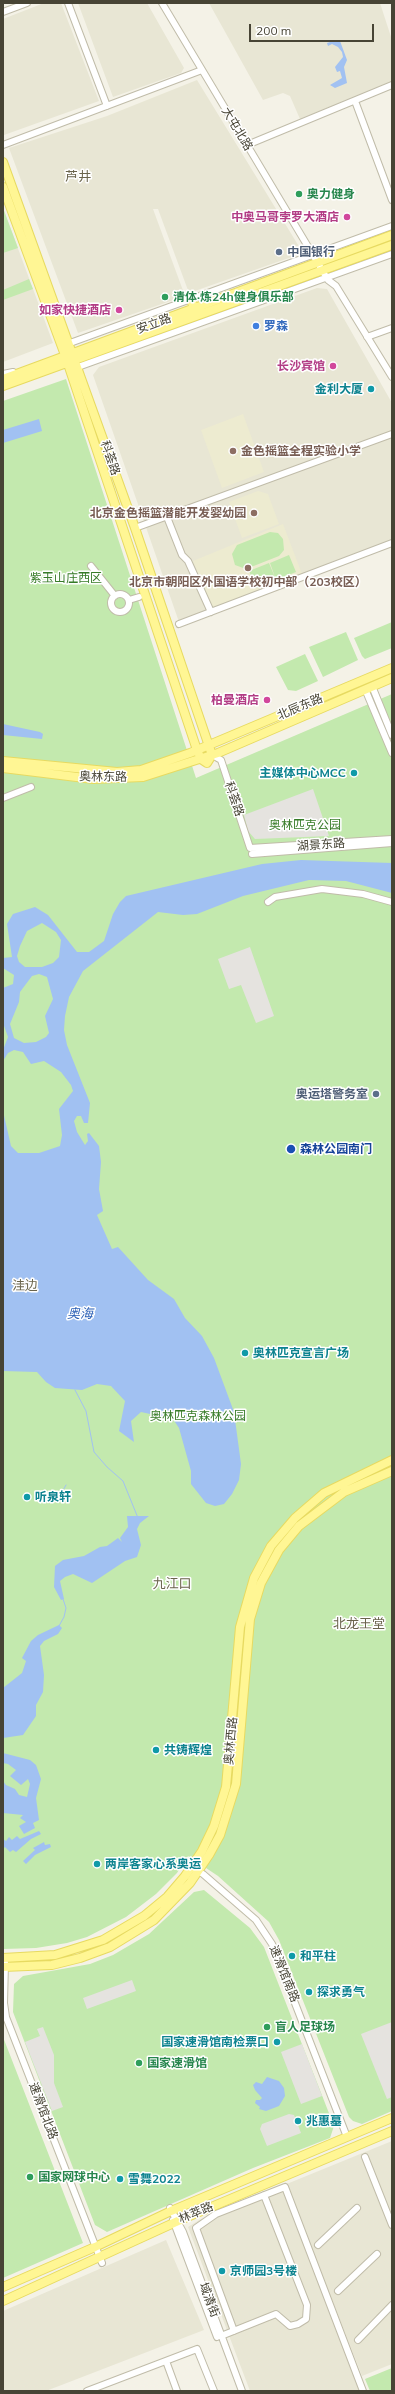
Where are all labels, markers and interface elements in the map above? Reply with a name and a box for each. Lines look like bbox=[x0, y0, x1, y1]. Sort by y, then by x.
scale bar bbox=[251, 16, 376, 42]
text: 200 m bbox=[256, 23, 291, 38]
street label: 大屯北路 bbox=[218, 105, 256, 153]
district label: 芦井 bbox=[65, 169, 91, 185]
place label: 奥力健身 bbox=[307, 187, 355, 201]
marker: 奥力健身 bbox=[294, 189, 304, 199]
place label: 中奥马哥孛罗大酒店 bbox=[231, 210, 339, 224]
marker: 中奥马哥孛罗大酒店 bbox=[342, 212, 352, 222]
place label: 中国银行 bbox=[287, 245, 335, 259]
marker: 中国银行 bbox=[274, 247, 284, 257]
place label: 清体·炼24h健身俱乐部 bbox=[173, 290, 294, 304]
marker: 清体·炼24h健身俱乐部 bbox=[160, 292, 170, 302]
place label: 如家快捷酒店 bbox=[39, 303, 111, 317]
marker: 如家快捷酒店 bbox=[114, 305, 124, 315]
street label: 安立路 bbox=[135, 311, 173, 337]
place label: 罗森 bbox=[264, 319, 288, 333]
marker: 罗森 bbox=[251, 321, 261, 331]
place label: 长沙宾馆 bbox=[277, 359, 325, 373]
marker: 长沙宾馆 bbox=[328, 361, 338, 371]
place label: 金利大厦 bbox=[315, 382, 363, 396]
marker: 金利大厦 bbox=[366, 384, 376, 394]
street label: 科荟路 bbox=[97, 439, 123, 477]
place label: 金色摇篮全程实验小学 bbox=[241, 444, 361, 458]
marker: 金色摇篮全程实验小学 bbox=[228, 446, 238, 456]
place label: 北京金色摇篮潜能开发婴幼园 bbox=[90, 506, 246, 520]
marker: 北京金色摇篮潜能开发婴幼园 bbox=[249, 508, 259, 518]
marker: 北京市朝阳区外国语学校初中部（203校区） bbox=[243, 563, 253, 573]
park label: 紫玉山庄西区 bbox=[30, 571, 102, 585]
place label: 北京市朝阳区外国语学校初中部（203校区） bbox=[129, 575, 367, 589]
street label: 北辰东路 bbox=[275, 691, 325, 723]
place label: 柏曼酒店 bbox=[211, 693, 259, 707]
marker: 柏曼酒店 bbox=[262, 695, 272, 705]
place label: 主媒体中心MCC bbox=[259, 766, 346, 780]
marker: 主媒体中心MCC bbox=[349, 768, 359, 778]
street label: 奥林东路 bbox=[79, 769, 127, 785]
street label: 科荟路 bbox=[221, 780, 247, 818]
park label: 奥林匹克公园 bbox=[269, 818, 341, 832]
street label: 湖景东路 bbox=[297, 836, 345, 854]
place label: 奥运塔警务室 bbox=[296, 1087, 368, 1101]
marker: 奥运塔警务室 bbox=[371, 1089, 381, 1099]
place label: 森林公园南门 bbox=[300, 1142, 372, 1156]
marker: 森林公园南门 bbox=[285, 1143, 297, 1155]
district label: 洼边 bbox=[12, 1278, 38, 1294]
water label: 奥海 bbox=[67, 1306, 93, 1322]
place label: 奥林匹克宣言广场 bbox=[253, 1346, 349, 1360]
marker: 奥林匹克宣言广场 bbox=[240, 1348, 250, 1358]
park label: 奥林匹克森林公园 bbox=[150, 1409, 246, 1423]
place label: 听泉轩 bbox=[35, 1490, 71, 1504]
marker: 听泉轩 bbox=[22, 1492, 32, 1502]
district label: 九江口 bbox=[153, 1576, 191, 1592]
district label: 北龙王堂 bbox=[333, 1616, 385, 1632]
street label: 奥林西路 bbox=[222, 1716, 240, 1766]
place label: 共铸辉煌 bbox=[164, 1743, 212, 1757]
marker: 共铸辉煌 bbox=[151, 1745, 161, 1755]
place label: 两岸客家心系奥运 bbox=[105, 1857, 201, 1871]
marker: 两岸客家心系奥运 bbox=[92, 1859, 102, 1869]
street label: 速滑馆南路 bbox=[266, 1943, 302, 2005]
place label: 和平柱 bbox=[300, 1949, 336, 1963]
marker: 和平柱 bbox=[287, 1951, 297, 1961]
place label: 探求勇气 bbox=[317, 1985, 365, 1999]
marker: 探求勇气 bbox=[304, 1987, 314, 1997]
place label: 盲人足球场 bbox=[275, 2020, 335, 2034]
marker: 盲人足球场 bbox=[262, 2022, 272, 2032]
place label: 国家速滑馆南检票口 bbox=[161, 2035, 269, 2049]
marker: 国家速滑馆南检票口 bbox=[272, 2037, 282, 2047]
place label: 国家速滑馆 bbox=[147, 2056, 207, 2070]
marker: 国家速滑馆 bbox=[134, 2058, 144, 2068]
street label: 速滑馆北路 bbox=[26, 2080, 60, 2142]
place label: 兆惠墓 bbox=[306, 2114, 342, 2128]
marker: 兆惠墓 bbox=[293, 2116, 303, 2126]
place label: 国家网球中心 bbox=[38, 2170, 110, 2184]
marker: 国家网球中心 bbox=[25, 2172, 35, 2182]
place label: 雪舞2022 bbox=[128, 2172, 181, 2186]
marker: 雪舞2022 bbox=[115, 2174, 125, 2184]
street label: 林萃路 bbox=[177, 2199, 215, 2227]
place label: 京师园3号楼 bbox=[230, 2264, 297, 2278]
marker: 京师园3号楼 bbox=[217, 2266, 227, 2276]
street label: 域清街 bbox=[196, 2281, 222, 2319]

